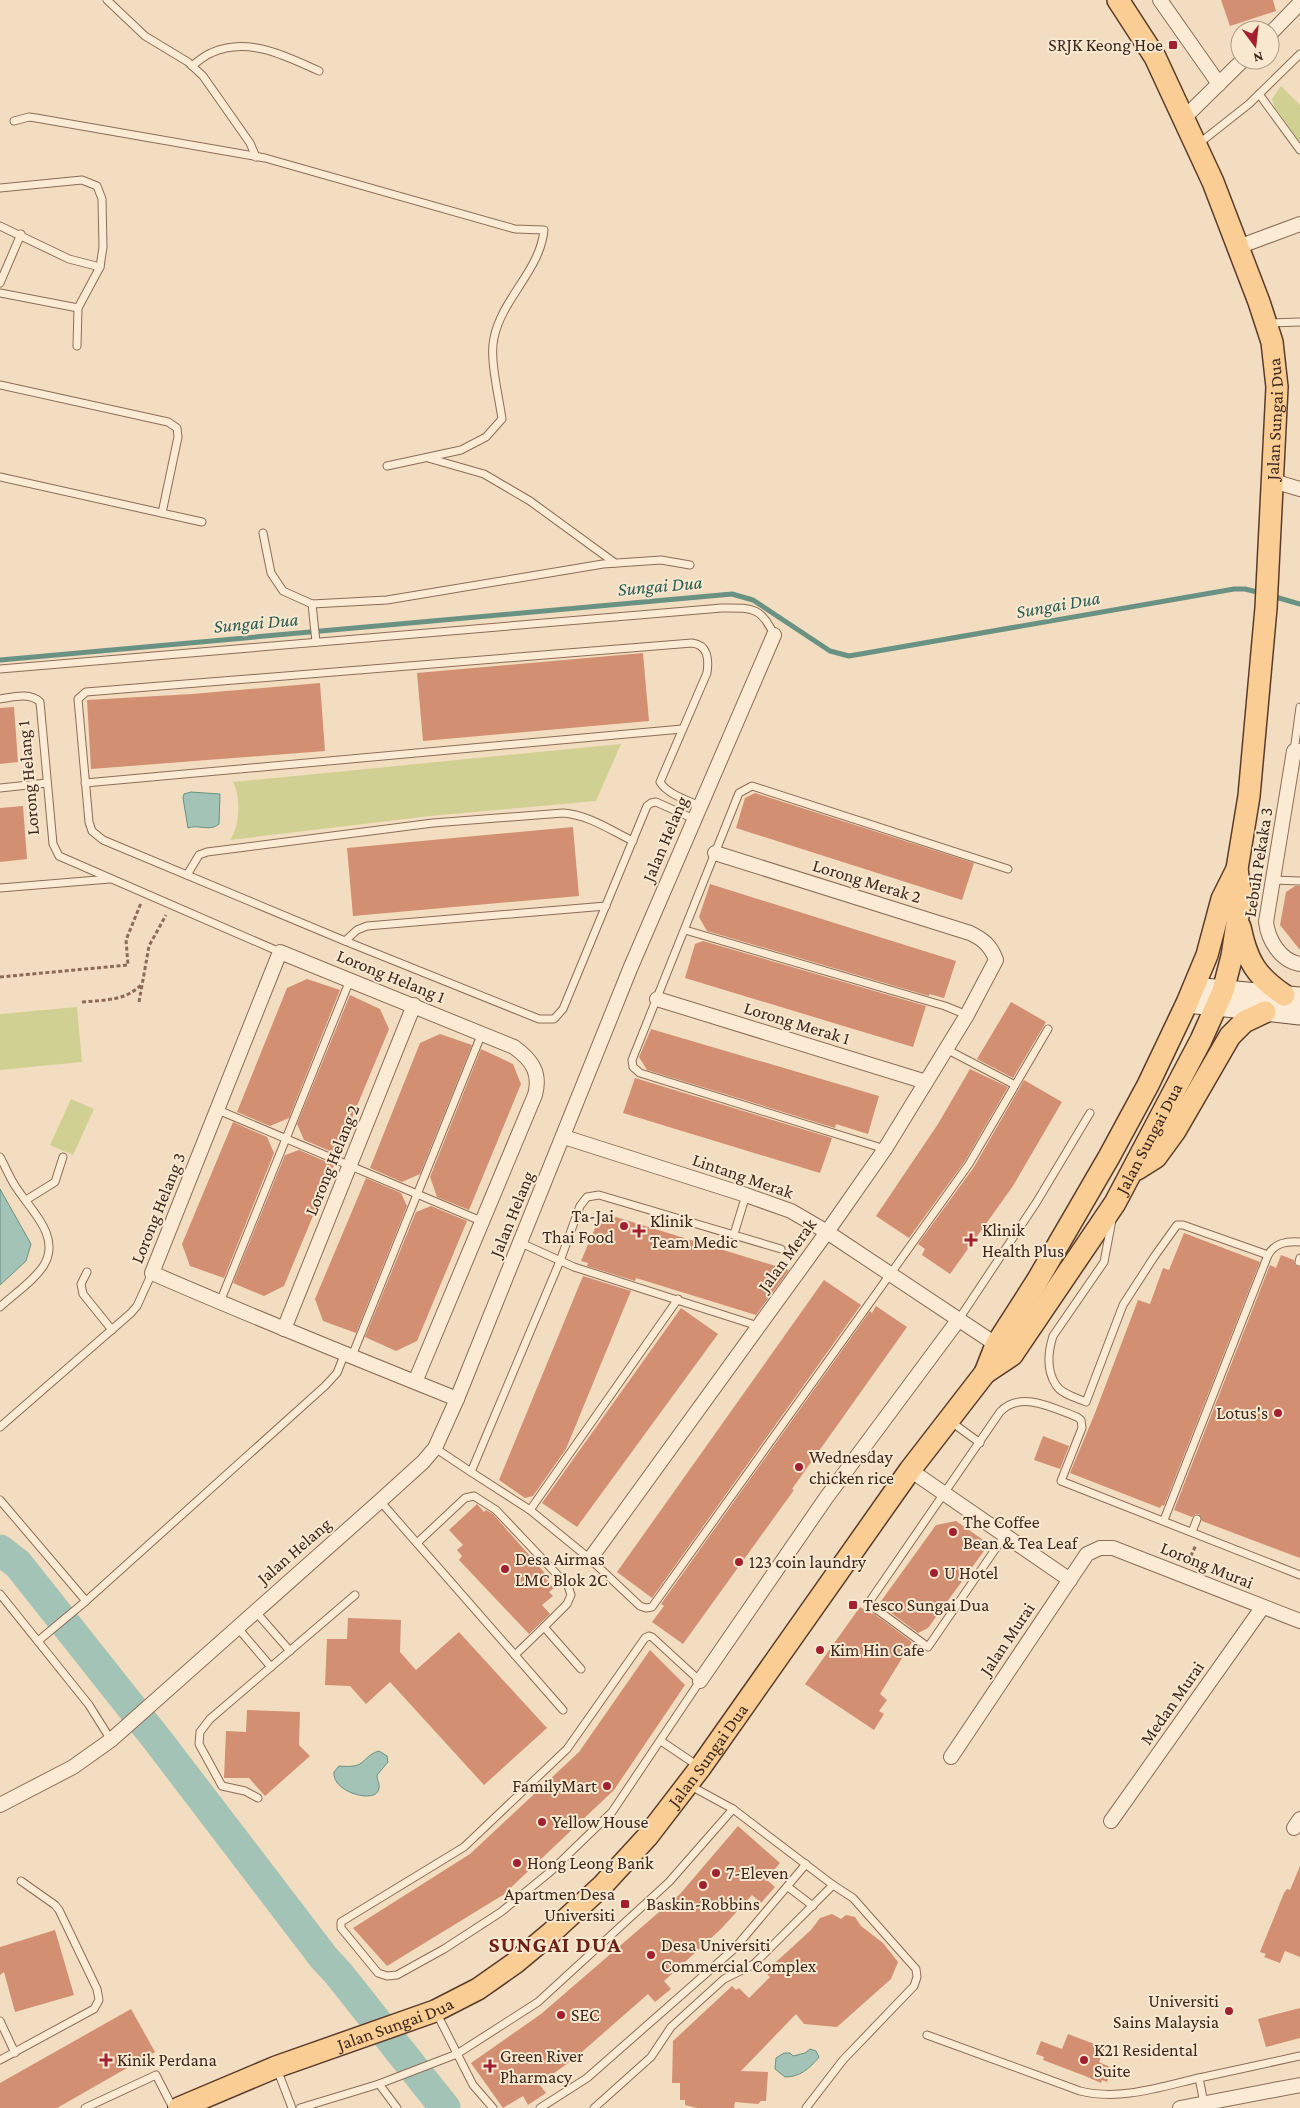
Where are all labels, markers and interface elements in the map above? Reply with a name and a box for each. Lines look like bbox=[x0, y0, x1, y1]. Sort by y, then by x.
north arrow bbox=[1230, 20, 1280, 70]
place label: SRJK Keong Hoe bbox=[1048, 35, 1163, 55]
marker: SRJK Keong Hoe bbox=[1167, 39, 1179, 51]
text: N bbox=[1251, 49, 1265, 67]
street label: Jalan Sungai Dua bbox=[1262, 357, 1287, 483]
water label: Sungai Dua bbox=[617, 571, 703, 600]
water label: Sungai Dua bbox=[1014, 587, 1102, 622]
water label: Sungai Dua bbox=[213, 608, 299, 637]
street label: Lorong Helang 1 bbox=[13, 720, 43, 836]
street label: Jalan Helang bbox=[637, 793, 692, 887]
street label: Lebuh Pekaka 3 bbox=[1239, 806, 1277, 918]
street label: Lorong Merak 2 bbox=[810, 855, 924, 907]
street label: Lorong Helang 1 bbox=[334, 945, 448, 1007]
street label: Lorong Merak 1 bbox=[742, 997, 852, 1049]
street label: Jalan Sungai Dua bbox=[1111, 1080, 1186, 1199]
street label: Lorong Helang 2 bbox=[301, 1102, 363, 1218]
street label: Lintang Merak bbox=[690, 1149, 796, 1203]
street label: Lorong Helang 3 bbox=[127, 1150, 189, 1266]
street label: Jalan Helang bbox=[485, 1168, 538, 1262]
place label: Ta-Jai Thai Food bbox=[542, 1206, 615, 1247]
place label: Klinik Team Medic bbox=[650, 1211, 738, 1252]
street label: Jalan Merak bbox=[753, 1214, 820, 1297]
marker: Ta-Jai Thai Food bbox=[618, 1220, 630, 1232]
place label: Klinik Health Plus bbox=[982, 1220, 1064, 1261]
marker: Klinik Team Medic bbox=[632, 1224, 646, 1238]
marker: Klinik Health Plus bbox=[964, 1233, 978, 1247]
place label: Lotus's bbox=[1216, 1403, 1268, 1423]
marker: Lotus's bbox=[1272, 1407, 1284, 1419]
place label: Wednesday chicken rice bbox=[809, 1447, 894, 1488]
marker: Wednesday chicken rice bbox=[793, 1461, 805, 1473]
place label: The Coffee Bean & Tea Leaf bbox=[963, 1512, 1079, 1553]
street label: Jalan Helang bbox=[252, 1513, 335, 1590]
marker: The Coffee Bean & Tea Leaf bbox=[947, 1526, 959, 1538]
street label: Lorong Murai bbox=[1158, 1537, 1257, 1593]
place label: Desa Airmas LMC Blok 2C bbox=[515, 1549, 608, 1590]
place label: 123 coin laundry bbox=[749, 1552, 867, 1572]
marker: 123 coin laundry bbox=[733, 1556, 745, 1568]
marker: Desa Airmas LMC Blok 2C bbox=[499, 1563, 511, 1575]
place label: U Hotel bbox=[944, 1563, 999, 1583]
marker: U Hotel bbox=[928, 1567, 940, 1579]
place label: Tesco Sungai Dua bbox=[863, 1595, 989, 1615]
marker: Tesco Sungai Dua bbox=[847, 1599, 859, 1611]
street label: Jalan Murai bbox=[974, 1599, 1039, 1681]
place label: Kim Hin Cafe bbox=[830, 1640, 925, 1660]
marker: Kim Hin Cafe bbox=[814, 1644, 826, 1656]
street label: Medan Murai bbox=[1136, 1657, 1208, 1749]
street label: Jalan Sungai Dua bbox=[663, 1700, 752, 1812]
place label: FamilyMart bbox=[512, 1776, 598, 1796]
marker: FamilyMart bbox=[601, 1780, 613, 1792]
place label: Yellow House bbox=[552, 1812, 649, 1832]
marker: Yellow House bbox=[536, 1816, 548, 1828]
place label: Hong Leong Bank bbox=[527, 1853, 654, 1873]
marker: Hong Leong Bank bbox=[511, 1857, 523, 1869]
place label: 7-Eleven bbox=[726, 1863, 789, 1883]
marker: 7-Eleven bbox=[710, 1867, 722, 1879]
marker: Baskin-Robbins bbox=[697, 1879, 709, 1891]
place label: Apartmen Desa Universiti bbox=[504, 1884, 615, 1925]
place label: Baskin-Robbins bbox=[646, 1894, 760, 1914]
marker: Apartmen Desa Universiti bbox=[619, 1898, 631, 1910]
district label: SUNGAI DUA bbox=[489, 1932, 621, 1957]
place label: Desa Universiti Commercial Complex bbox=[661, 1935, 817, 1976]
marker: Desa Universiti Commercial Complex bbox=[645, 1949, 657, 1961]
place label: Universiti Sains Malaysia bbox=[1113, 1991, 1219, 2032]
street label: Jalan Sungai Dua bbox=[333, 1993, 457, 2055]
place label: SEC bbox=[571, 2005, 600, 2025]
marker: Universiti Sains Malaysia bbox=[1223, 2005, 1235, 2017]
marker: SEC bbox=[555, 2009, 567, 2021]
place label: K21 Residental Suite bbox=[1094, 2040, 1198, 2081]
place label: Green River Pharmacy bbox=[500, 2046, 584, 2087]
place label: Kinik Perdana bbox=[117, 2050, 217, 2070]
marker: Kinik Perdana bbox=[99, 2053, 113, 2067]
marker: K21 Residental Suite bbox=[1078, 2054, 1090, 2066]
marker: Green River Pharmacy bbox=[484, 2060, 496, 2072]

